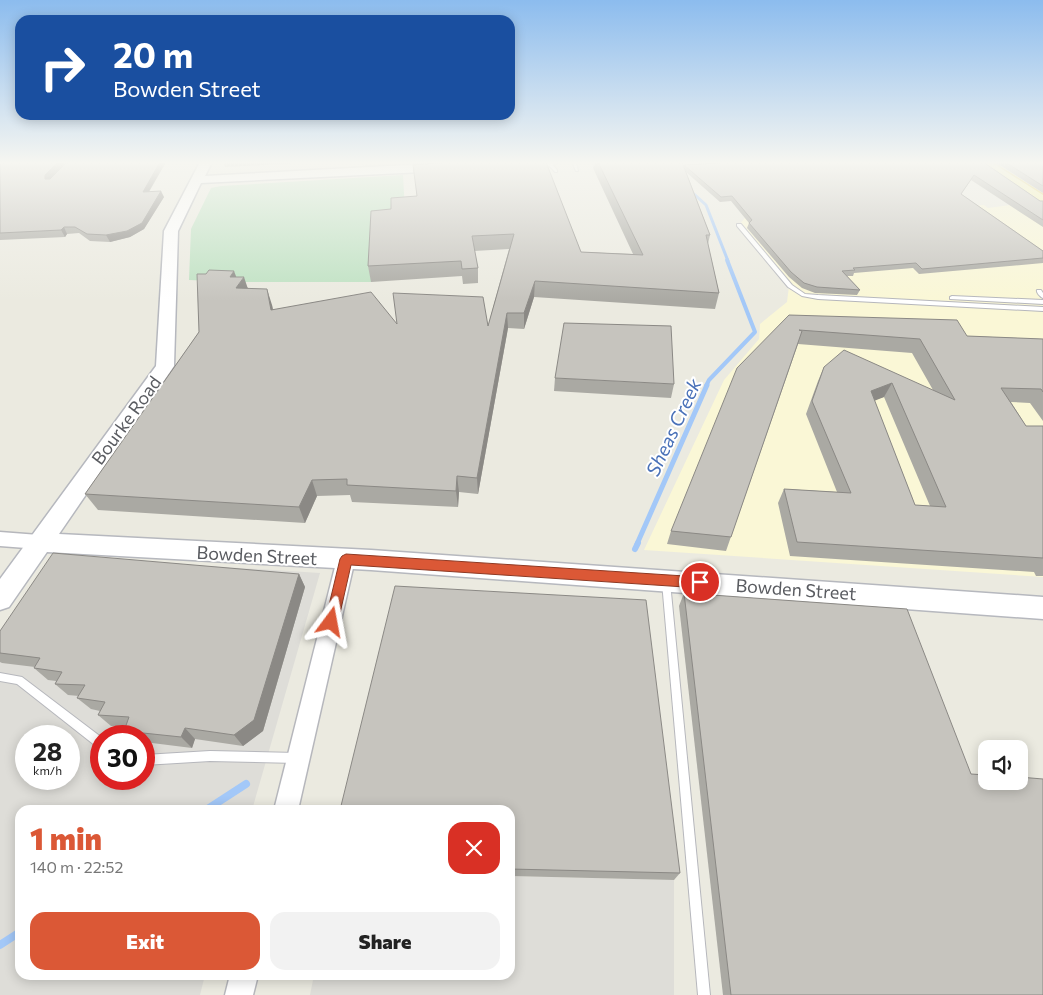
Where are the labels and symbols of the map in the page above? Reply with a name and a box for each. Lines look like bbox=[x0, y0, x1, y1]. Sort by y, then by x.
street label: Bourke Road bbox=[87, 371, 165, 469]
water label: Sheas Creek bbox=[640, 374, 706, 479]
street label: Bowden Street bbox=[196, 541, 318, 569]
pin bbox=[679, 561, 721, 603]
street label: Bowden Street bbox=[735, 574, 857, 604]
position arrow bbox=[304, 595, 356, 647]
speed limit sign: 30 bbox=[90, 725, 155, 790]

